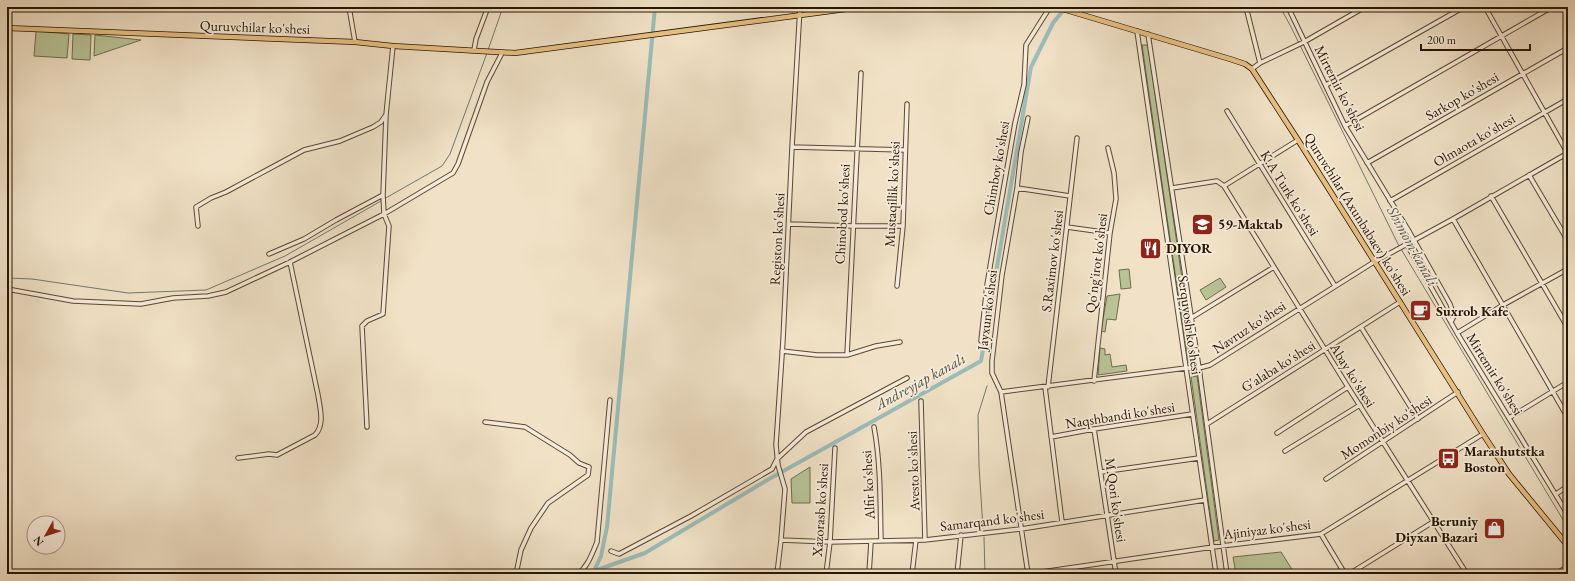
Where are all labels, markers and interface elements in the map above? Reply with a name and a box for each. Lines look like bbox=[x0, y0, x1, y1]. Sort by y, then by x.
street label: Quruvchilar ko'shesi bbox=[200, 16, 311, 38]
scale bar bbox=[1421, 26, 1530, 52]
text: 200 m bbox=[1427, 32, 1457, 48]
street label: Mirtemir ko'shesi bbox=[1311, 42, 1370, 134]
street label: Sarkop ko'shesi bbox=[1422, 67, 1502, 124]
street label: Olmaota ko'shesi bbox=[1430, 109, 1519, 171]
street label: Chimboy ko'shesi bbox=[979, 119, 1013, 217]
street label: Quruvchilar (Axunbabaev) ko'shesi bbox=[1300, 129, 1416, 299]
street label: Mustaqillik ko'shesi bbox=[880, 140, 904, 247]
street label: K.A Turk ko'shesi bbox=[1257, 147, 1324, 240]
street label: Chinobod ko'shesi bbox=[830, 163, 854, 265]
street label: Registon ko'shesi bbox=[766, 192, 788, 286]
water label: Shimom kanali bbox=[1383, 202, 1443, 290]
street label: S.Raximov ko'shesi bbox=[1037, 208, 1067, 313]
school or university icon: 59-Maktab bbox=[1189, 211, 1215, 237]
street label: Qo'ng'irot ko'shesi bbox=[1081, 212, 1111, 314]
place label: 59-Maktab bbox=[1218, 215, 1283, 233]
restaurant icon: DIYOR bbox=[1138, 235, 1164, 261]
place label: DIYOR bbox=[1166, 239, 1212, 257]
street label: Jayxun ko'shesi bbox=[973, 268, 1001, 352]
street label: Serquyosh ko'shesi bbox=[1174, 274, 1206, 376]
street label: Navruz ko'shesi bbox=[1209, 296, 1290, 357]
cafe icon: Suxrob Kafe bbox=[1408, 298, 1434, 324]
place label: Suxrob Kafe bbox=[1436, 302, 1508, 320]
street label: Mirtemir ko'shesi bbox=[1463, 329, 1528, 419]
street label: G'alaba ko'shesi bbox=[1237, 336, 1319, 396]
street label: Abay ko'shesi bbox=[1326, 339, 1380, 411]
water label: Andreyjap kanalı bbox=[871, 348, 968, 414]
street label: Momonbiy ko'shesi bbox=[1337, 390, 1436, 463]
street label: Naqshbandi ko'shesi bbox=[1064, 397, 1176, 433]
street label: Avesto ko'shesi bbox=[903, 430, 923, 512]
place label: Marashutstka Boston bbox=[1464, 442, 1545, 476]
bus stop icon: Marashutstka Boston bbox=[1436, 446, 1462, 472]
street label: Alfir ko'shesi bbox=[857, 449, 879, 521]
street label: M.Qori ko'shesi bbox=[1101, 456, 1131, 544]
street label: Xazorasb ko'shesi bbox=[808, 462, 832, 558]
street label: Samarqand ko'shesi bbox=[939, 505, 1046, 535]
place label: Beruniy Diyxan Bazari bbox=[1395, 512, 1478, 546]
north arrow bbox=[26, 515, 66, 555]
street label: Ajiniyaz ko'shesi bbox=[1221, 515, 1312, 543]
shop icon: Beruniy Diyxan Bazari bbox=[1481, 516, 1507, 542]
text: N bbox=[30, 533, 46, 549]

